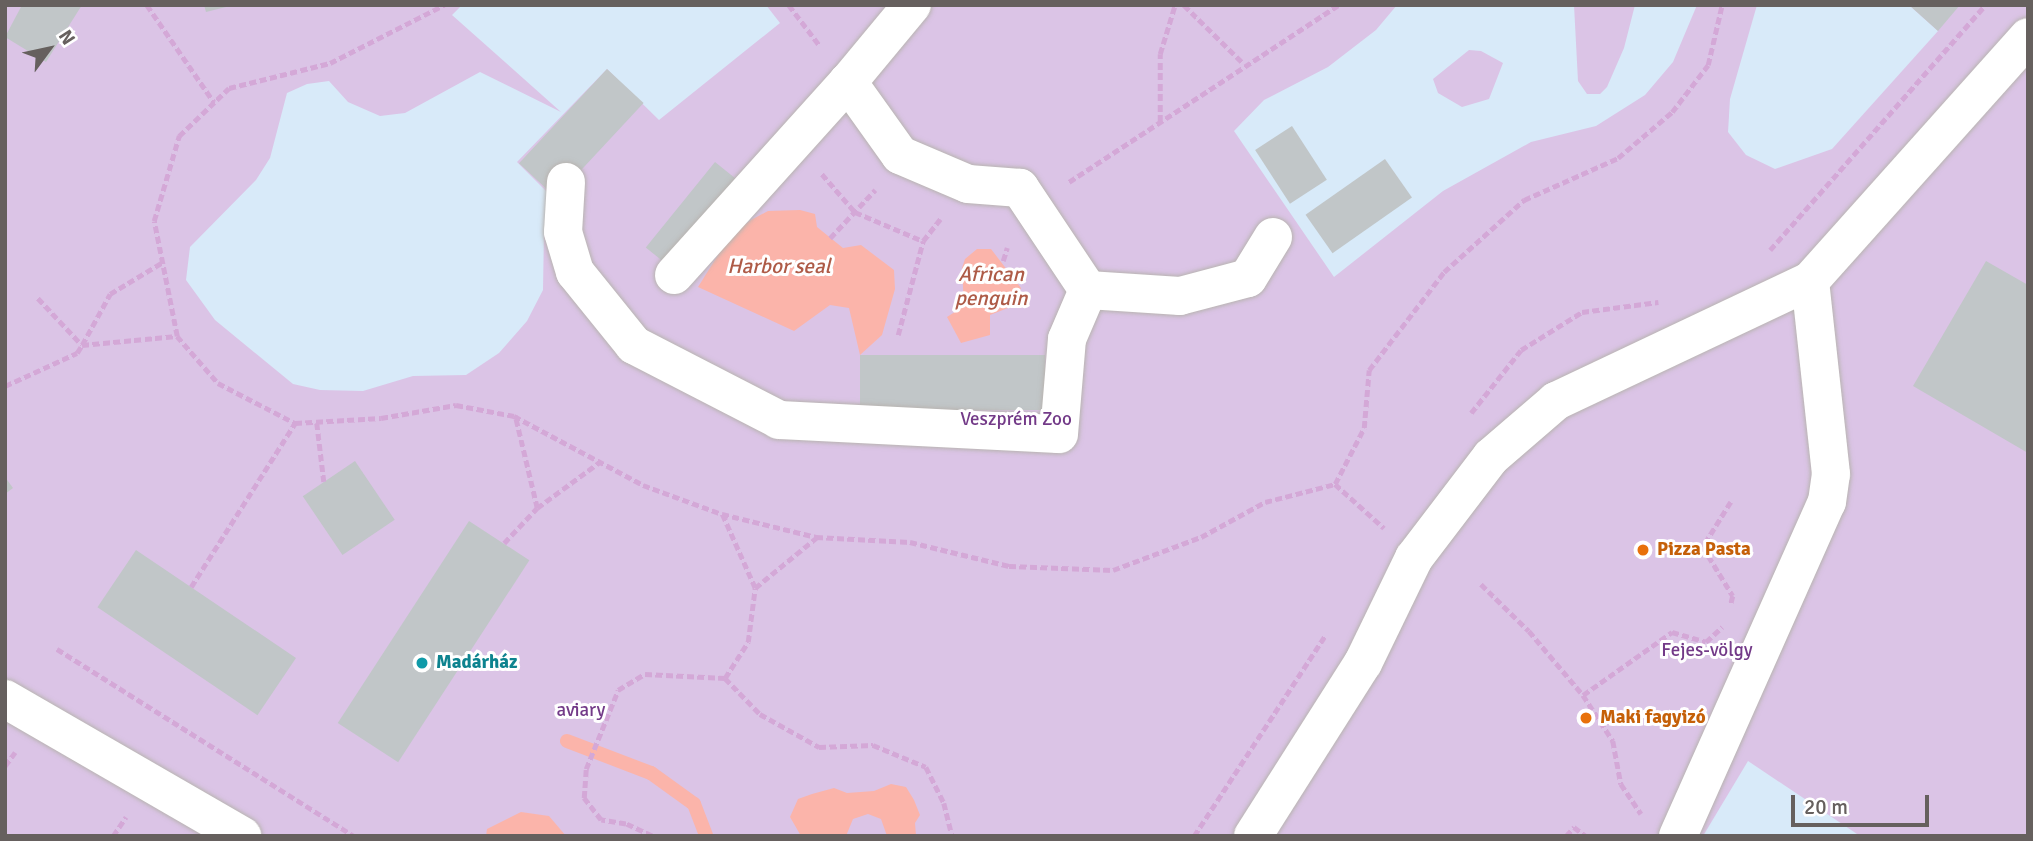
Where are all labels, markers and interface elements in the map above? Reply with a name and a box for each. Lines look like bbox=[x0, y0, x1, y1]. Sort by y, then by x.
north arrow bbox=[14, 14, 84, 84]
text: N bbox=[53, 25, 80, 50]
water label: Harbor seal bbox=[727, 253, 831, 279]
water label: African penguin bbox=[955, 261, 1027, 311]
park label: Veszprém Zoo bbox=[960, 409, 1072, 431]
place label: Pizza Pasta bbox=[1657, 539, 1751, 561]
marker: Pizza Pasta bbox=[1635, 542, 1651, 558]
park label: Fejes-völgy bbox=[1661, 640, 1753, 662]
place label: Madárház bbox=[436, 652, 518, 674]
marker: Madárház bbox=[414, 655, 430, 671]
park label: aviary bbox=[557, 700, 605, 722]
place label: Maki fagyizó bbox=[1600, 707, 1706, 729]
marker: Maki fagyizó bbox=[1578, 710, 1594, 726]
scale bar bbox=[1795, 782, 1933, 826]
text: 20 m bbox=[1804, 794, 1848, 820]

